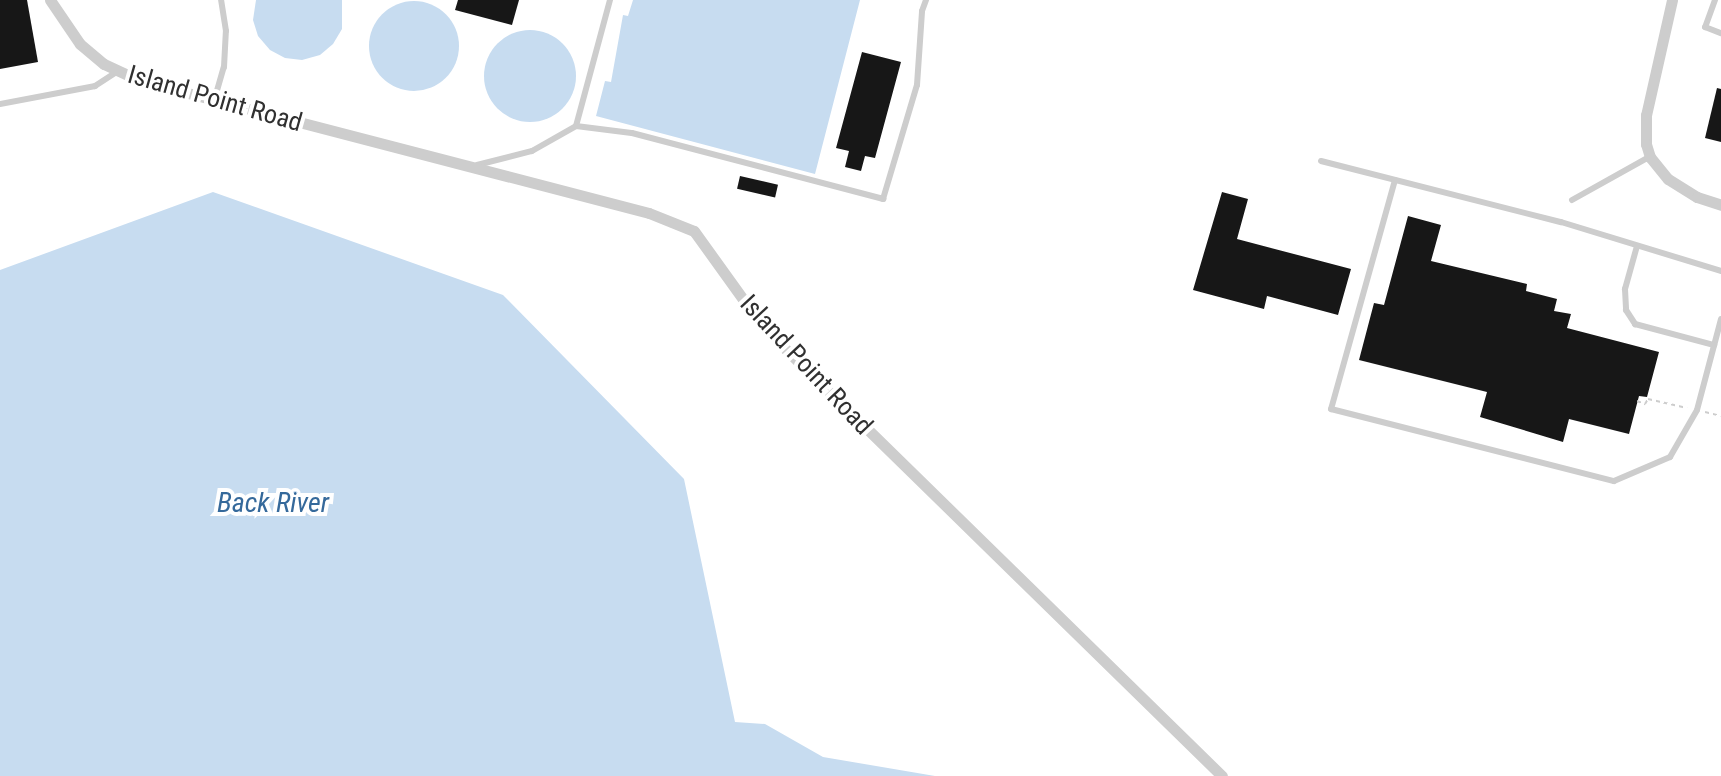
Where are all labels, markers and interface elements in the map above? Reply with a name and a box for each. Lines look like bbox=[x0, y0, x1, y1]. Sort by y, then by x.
street label: Island Point Road bbox=[124, 59, 306, 139]
street label: Island Point Road bbox=[733, 289, 879, 441]
water label: Back River bbox=[217, 486, 329, 520]

